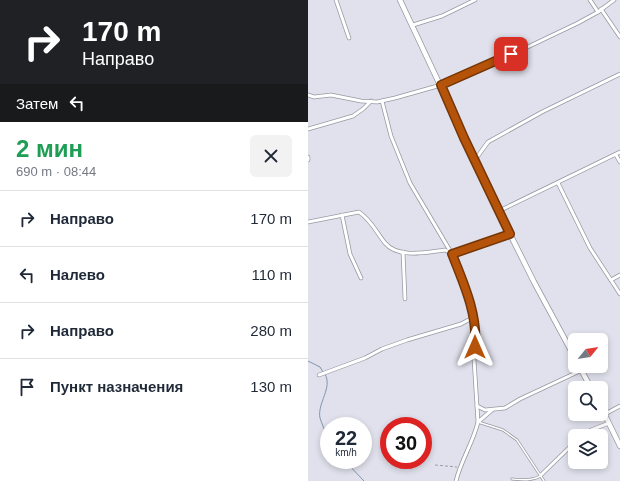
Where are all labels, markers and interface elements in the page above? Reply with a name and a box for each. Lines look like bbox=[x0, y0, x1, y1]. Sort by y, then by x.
icon: right bbox=[16, 16, 68, 68]
text: 170 m bbox=[82, 16, 161, 47]
pin bbox=[494, 37, 528, 71]
icon: arrive bbox=[500, 43, 522, 65]
text: Направо bbox=[82, 49, 154, 69]
icon: left bbox=[66, 92, 88, 114]
text: Затем bbox=[16, 95, 58, 112]
text: 2 мин bbox=[16, 135, 83, 162]
button: close bbox=[250, 135, 292, 177]
text: 690 m · 08:44 bbox=[16, 164, 96, 179]
icon: right bbox=[16, 208, 38, 230]
text: Направо bbox=[50, 210, 114, 227]
text: 170 m bbox=[250, 210, 292, 227]
icon: left bbox=[16, 264, 38, 286]
text: Налево bbox=[50, 266, 105, 283]
text: 110 m bbox=[251, 266, 292, 283]
icon: right bbox=[16, 320, 38, 342]
text: Направо bbox=[50, 322, 114, 339]
text: 280 m bbox=[250, 322, 292, 339]
position arrow bbox=[454, 326, 496, 368]
north arrow bbox=[568, 333, 608, 373]
map controls bbox=[568, 333, 608, 469]
icon: arrive bbox=[16, 376, 38, 398]
text: Пункт назначения bbox=[50, 378, 183, 395]
text: 130 m bbox=[250, 378, 292, 395]
button: search bbox=[568, 381, 608, 421]
speed limit sign: 30 bbox=[380, 417, 432, 469]
text: 22 bbox=[335, 427, 357, 449]
button: layers bbox=[568, 429, 608, 469]
text: km/h bbox=[335, 447, 357, 458]

